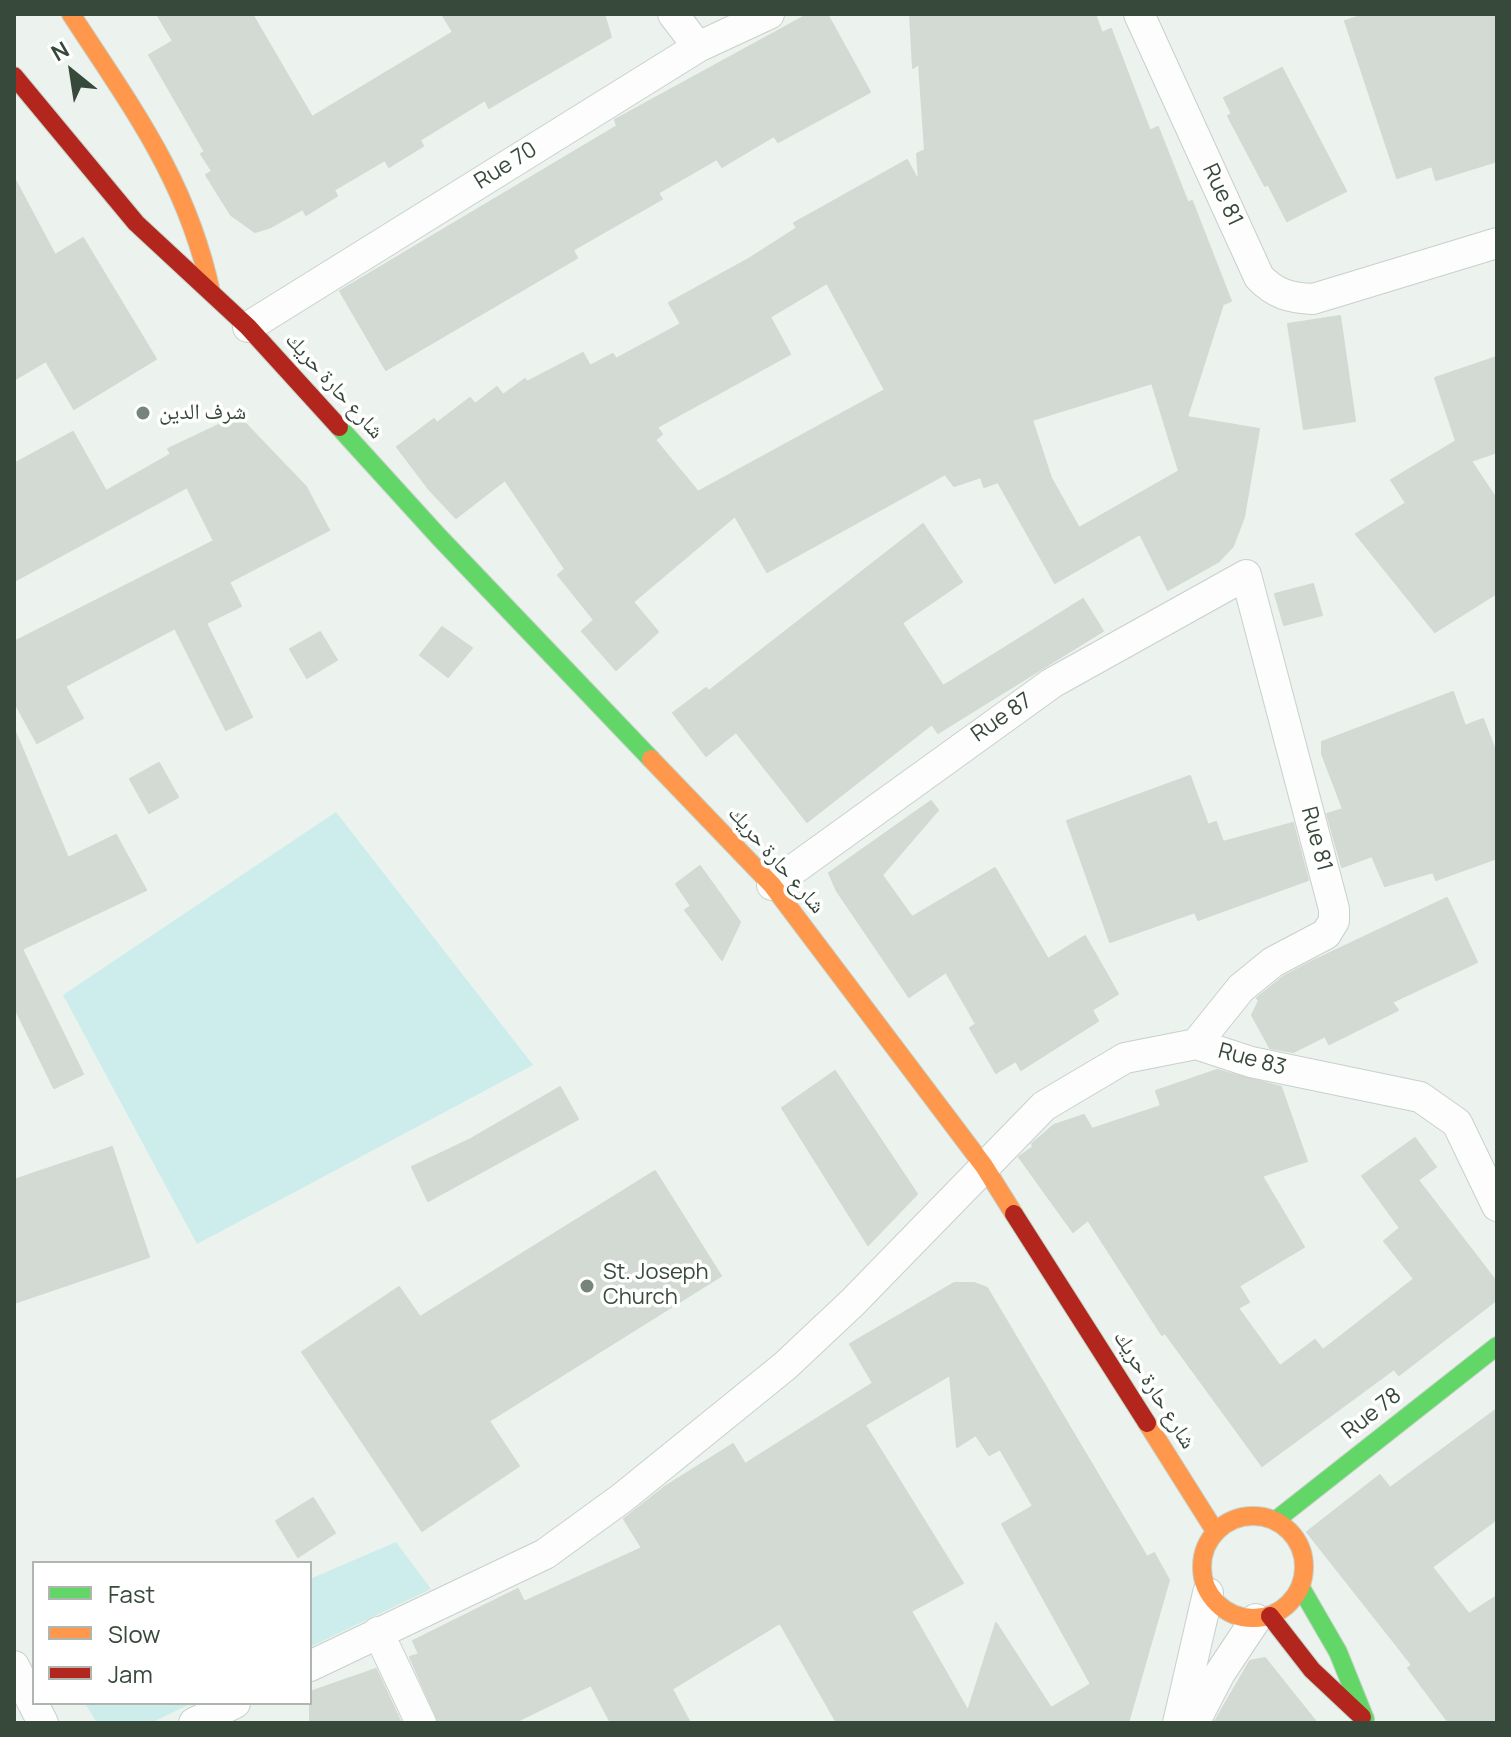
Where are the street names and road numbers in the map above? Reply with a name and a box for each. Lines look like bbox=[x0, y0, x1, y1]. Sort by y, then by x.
street label: Rue 70 bbox=[470, 137, 542, 195]
street label: Rue 81 bbox=[1196, 160, 1248, 230]
street label: شارع حارة حريك bbox=[279, 327, 389, 445]
street label: Rue 87 bbox=[967, 688, 1037, 748]
street label: شارع حارة حريك bbox=[722, 801, 830, 919]
street label: Rue 81 bbox=[1295, 804, 1337, 874]
street label: Rue 83 bbox=[1215, 1038, 1289, 1082]
street label: شارع حارة حريك bbox=[1107, 1326, 1201, 1454]
street label: Rue 78 bbox=[1337, 1383, 1407, 1445]

